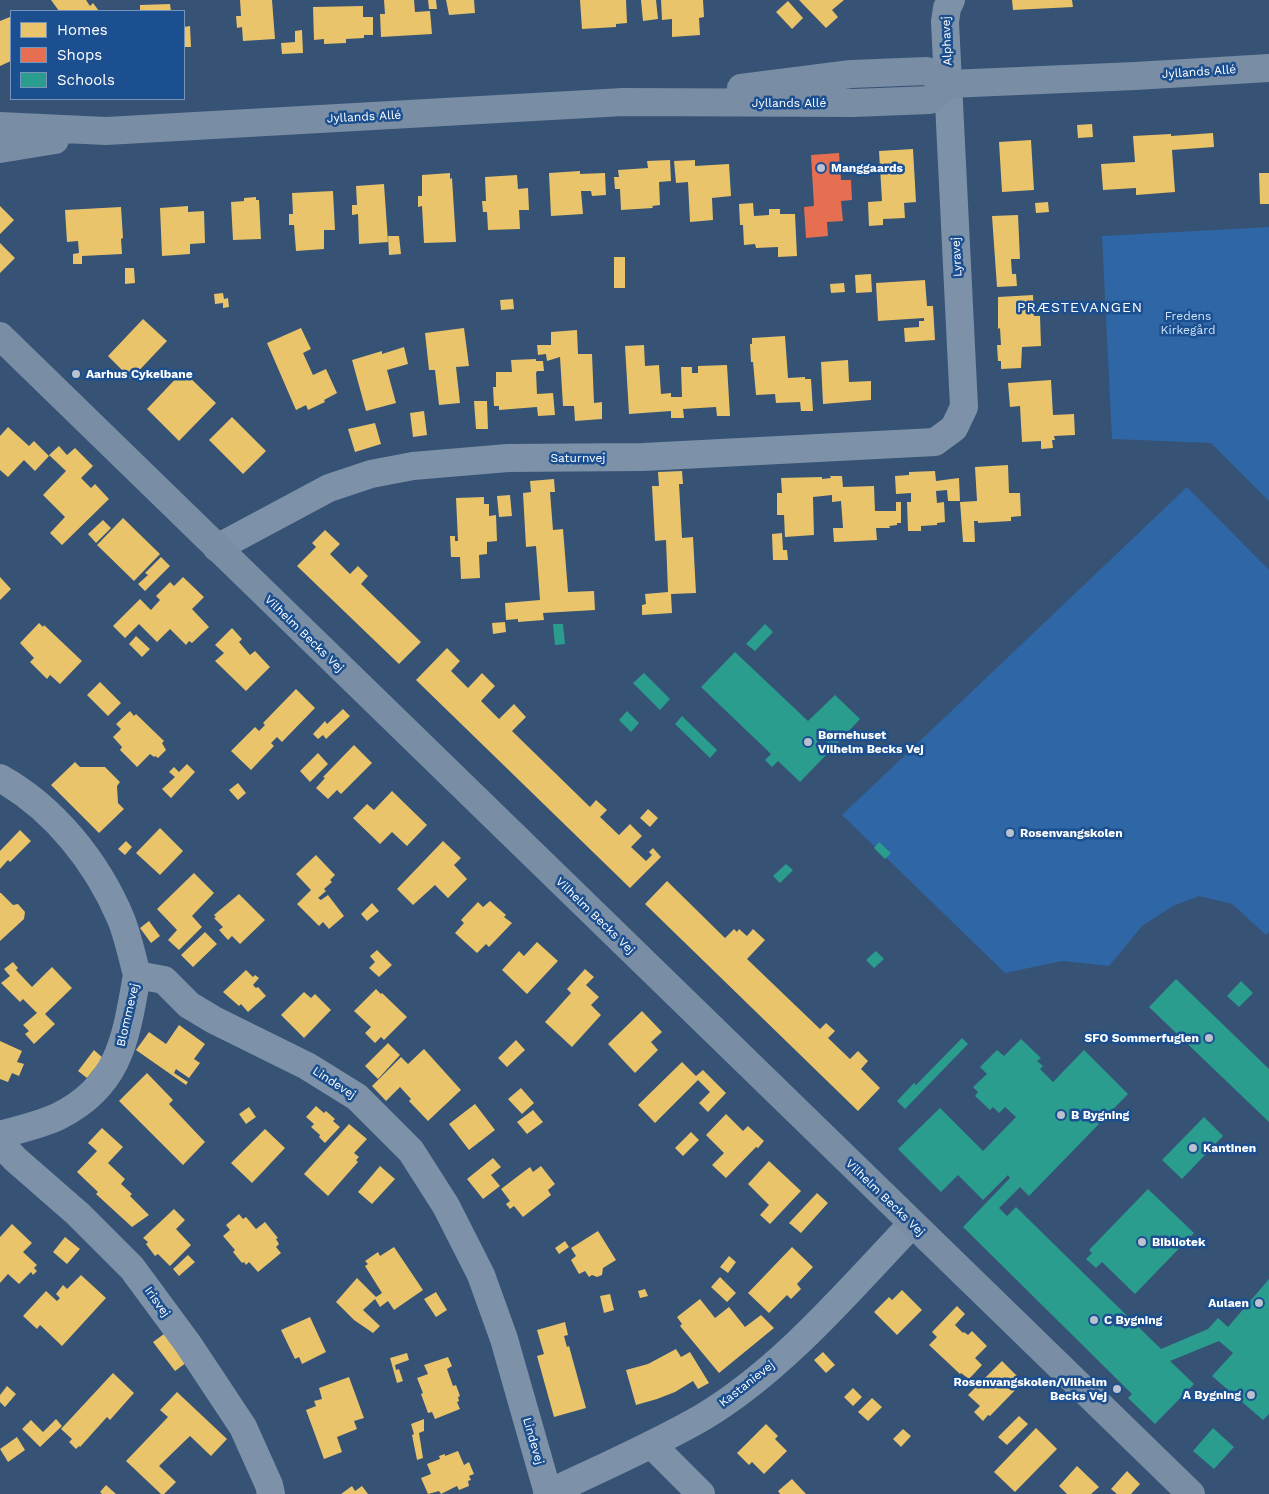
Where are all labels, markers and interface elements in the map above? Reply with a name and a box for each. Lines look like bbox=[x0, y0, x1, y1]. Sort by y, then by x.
legend bbox=[10, 10, 185, 100]
street label: Alphavej bbox=[939, 16, 955, 66]
text: Homes bbox=[57, 21, 108, 39]
text: Shops bbox=[57, 46, 102, 64]
street label: Jyllands Allé bbox=[1161, 62, 1237, 82]
text: Schools bbox=[57, 71, 115, 89]
street label: Jyllands Allé bbox=[752, 96, 826, 110]
street label: Jyllands Allé bbox=[326, 108, 402, 126]
place label: Manggaards bbox=[831, 161, 903, 175]
marker: Manggaards bbox=[815, 162, 827, 174]
street label: Lyravej bbox=[949, 237, 965, 277]
district label: PRÆSTEVANGEN bbox=[1015, 300, 1145, 316]
park label: Fredens Kirkegård bbox=[1161, 309, 1215, 337]
place label: Aarhus Cykelbane bbox=[86, 367, 193, 381]
marker: Aarhus Cykelbane bbox=[70, 368, 82, 380]
street label: Saturnvej bbox=[550, 451, 606, 465]
street label: Vilhelm Becks Vej bbox=[262, 593, 346, 675]
place label: Børnehuset Vilhelm Becks Vej bbox=[818, 728, 924, 756]
marker: Børnehuset Vilhelm Becks Vej bbox=[802, 736, 814, 748]
place label: Rosenvangskolen bbox=[1020, 826, 1123, 840]
marker: Rosenvangskolen bbox=[1004, 827, 1016, 839]
street label: Vilhelm Becks Vej bbox=[553, 875, 637, 957]
street label: Blommevej bbox=[114, 982, 142, 1048]
place label: SFO Sommerfuglen bbox=[1085, 1031, 1199, 1045]
marker: SFO Sommerfuglen bbox=[1203, 1032, 1215, 1044]
street label: Lindevej bbox=[310, 1064, 358, 1102]
place label: B Bygning bbox=[1071, 1108, 1129, 1122]
marker: B Bygning bbox=[1055, 1109, 1067, 1121]
place label: Kantinen bbox=[1203, 1141, 1256, 1155]
marker: Kantinen bbox=[1187, 1142, 1199, 1154]
street label: Vilhelm Becks Vej bbox=[843, 1157, 927, 1239]
place label: Bibliotek bbox=[1152, 1235, 1205, 1249]
marker: Bibliotek bbox=[1136, 1236, 1148, 1248]
street label: Irisvej bbox=[141, 1284, 173, 1320]
place label: Aulaen bbox=[1208, 1296, 1249, 1310]
marker: Aulaen bbox=[1253, 1297, 1265, 1309]
place label: C Bygning bbox=[1104, 1313, 1162, 1327]
marker: C Bygning bbox=[1088, 1314, 1100, 1326]
street label: Kastanievej bbox=[716, 1358, 778, 1410]
place label: Rosenvangskolen/Vilhelm Becks Vej bbox=[953, 1375, 1107, 1403]
marker: Rosenvangskolen/Vilhelm Becks Vej bbox=[1111, 1383, 1123, 1395]
place label: A Bygning bbox=[1183, 1388, 1241, 1402]
marker: A Bygning bbox=[1245, 1389, 1257, 1401]
street label: Lindevej bbox=[519, 1416, 547, 1466]

